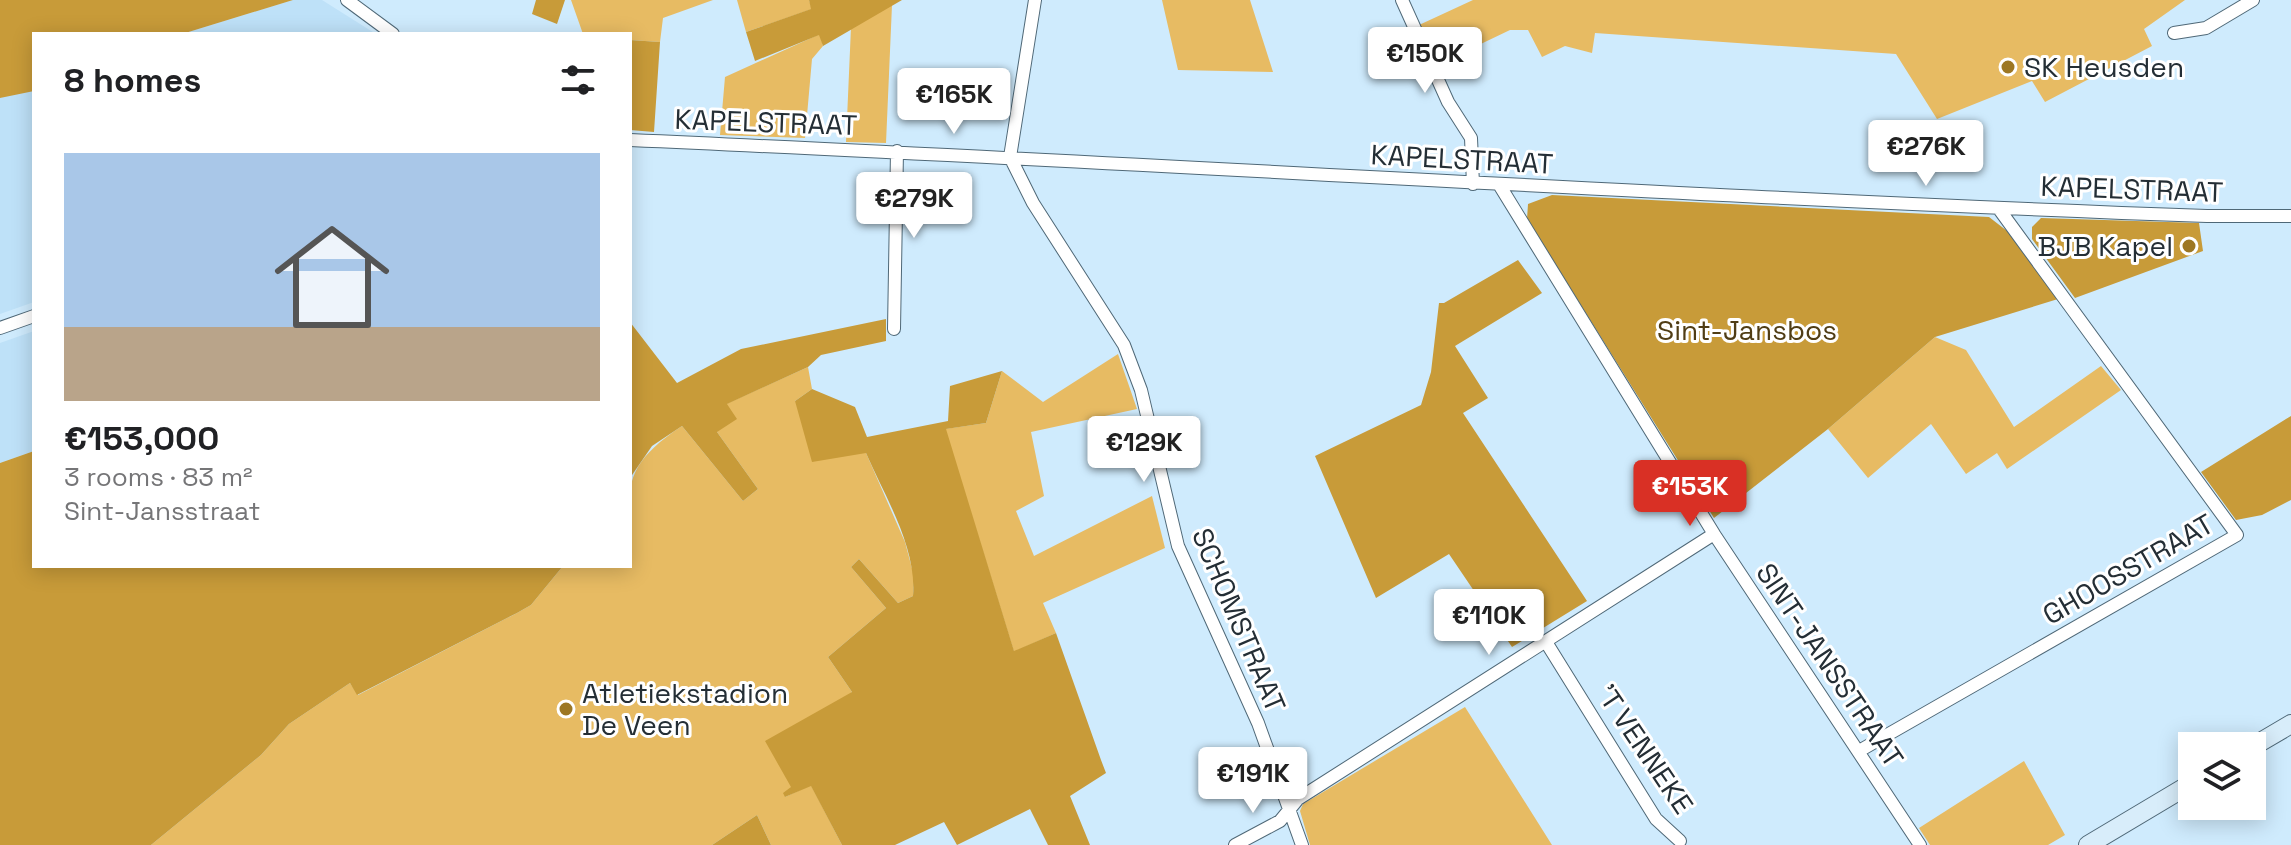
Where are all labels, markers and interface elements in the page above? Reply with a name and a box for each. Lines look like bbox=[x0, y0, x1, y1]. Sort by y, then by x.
pin: €150K bbox=[1369, 27, 1481, 95]
text: €150K bbox=[1386, 36, 1464, 70]
place label: SK Heusden bbox=[2024, 49, 2184, 85]
icon: filters bbox=[556, 58, 600, 102]
marker: SK Heusden bbox=[1999, 58, 2017, 76]
text: 8 homes bbox=[64, 59, 201, 102]
pin: €165K bbox=[898, 68, 1010, 136]
text: €165K bbox=[915, 77, 993, 111]
street label: KAPELSTRAAT bbox=[674, 101, 858, 143]
pin: €276K bbox=[1870, 120, 1982, 188]
text: €276K bbox=[1886, 129, 1966, 163]
street label: KAPELSTRAAT bbox=[1370, 136, 1554, 182]
street label: KAPELSTRAAT bbox=[2040, 168, 2224, 210]
pin: €279K bbox=[858, 172, 970, 240]
text: €279K bbox=[874, 181, 954, 215]
icon: home bbox=[260, 205, 404, 349]
place label: BJB Kapel bbox=[2038, 228, 2173, 264]
marker: BJB Kapel bbox=[2180, 237, 2198, 255]
park label: Sint-Jansbos bbox=[1657, 312, 1837, 348]
pin: €129K bbox=[1088, 416, 1200, 484]
text: €153,000 bbox=[64, 417, 219, 460]
text: €129K bbox=[1105, 425, 1183, 459]
text: 3 rooms · 83 m² bbox=[64, 460, 253, 494]
pin: €153K bbox=[1634, 460, 1746, 528]
text: €153K bbox=[1651, 469, 1729, 503]
text: Sint-Jansstraat bbox=[64, 494, 260, 528]
street label: GHOOSSTRAAT bbox=[2036, 506, 2220, 632]
street label: SCHOMSTRAAT bbox=[1184, 522, 1294, 718]
street label: SINT-JANSSTRAAT bbox=[1748, 556, 1912, 774]
pin: €110K bbox=[1433, 589, 1545, 657]
text: €110K bbox=[1452, 598, 1526, 632]
place label: Atletiekstadion De Veen bbox=[582, 675, 788, 743]
street label: 'T VENNEKE bbox=[1589, 677, 1701, 821]
marker: Atletiekstadion De Veen bbox=[557, 700, 575, 718]
map controls bbox=[2178, 732, 2266, 820]
button: layers bbox=[2178, 732, 2266, 820]
pin: €191K bbox=[1197, 747, 1309, 815]
text: €191K bbox=[1216, 756, 1290, 790]

